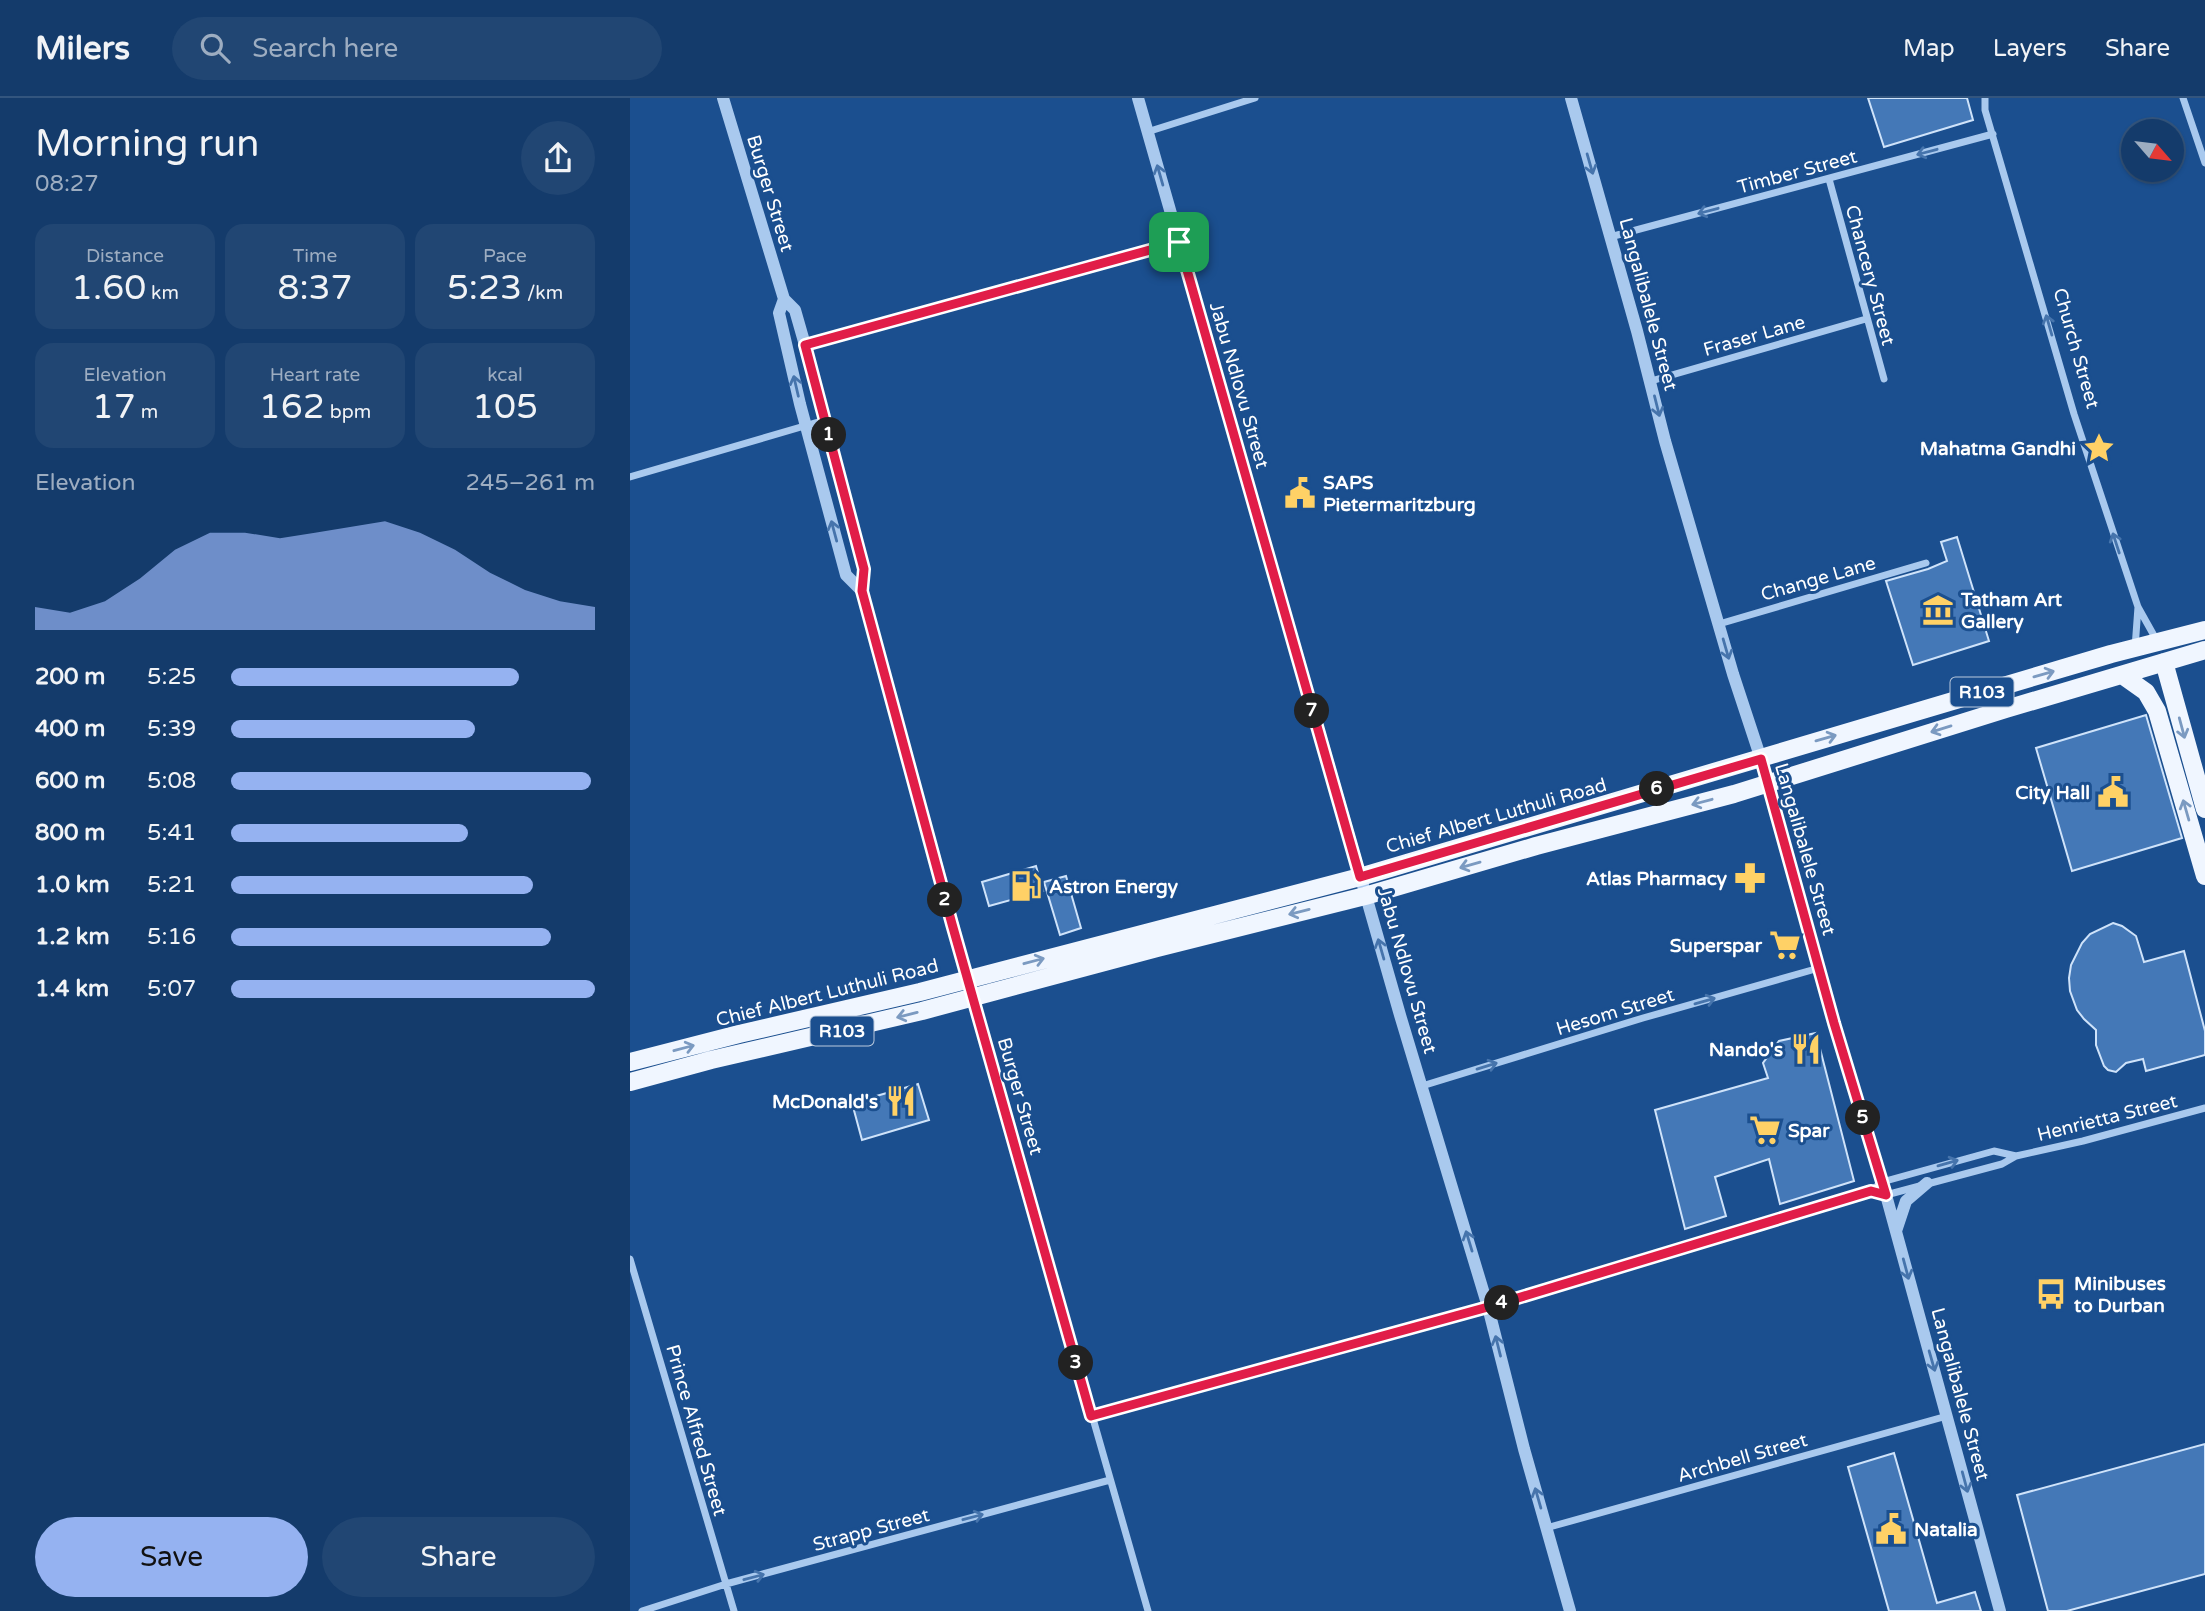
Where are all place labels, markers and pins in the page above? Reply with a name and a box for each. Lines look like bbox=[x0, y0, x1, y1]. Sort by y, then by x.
pin bbox=[1149, 212, 1209, 272]
pin: 1 bbox=[812, 418, 846, 452]
place icon: Mahatma Gandhi bbox=[2082, 431, 2116, 465]
place label: Mahatma Gandhi bbox=[1920, 438, 2076, 460]
place label: SAPS Pietermaritzburg bbox=[1323, 472, 1476, 517]
public building icon: SAPS Pietermaritzburg bbox=[1283, 476, 1317, 510]
place label: Tatham Art Gallery bbox=[1960, 589, 2063, 634]
museum icon: Tatham Art Gallery bbox=[1921, 593, 1955, 627]
pin: 7 bbox=[1294, 694, 1330, 728]
pin: 6 bbox=[1640, 772, 1674, 806]
public building icon: City Hall bbox=[2096, 775, 2130, 809]
place label: City Hall bbox=[2015, 782, 2090, 805]
pharmacy icon: Atlas Pharmacy bbox=[1733, 861, 1767, 895]
place label: Atlas Pharmacy bbox=[1586, 868, 1728, 891]
fuel station icon: Astron Energy bbox=[1009, 869, 1043, 903]
place label: Astron Energy bbox=[1049, 876, 1179, 899]
pin: 2 bbox=[928, 882, 962, 918]
supermarket icon: Superspar bbox=[1768, 928, 1802, 962]
place label: Superspar bbox=[1670, 935, 1763, 958]
restaurant icon: Nando's bbox=[1789, 1032, 1823, 1066]
place label: Nando's bbox=[1709, 1039, 1783, 1061]
restaurant icon: McDonald's bbox=[884, 1084, 918, 1118]
place label: McDonald's bbox=[772, 1091, 878, 1113]
pin: 5 bbox=[1846, 1100, 1880, 1136]
supermarket icon: Spar bbox=[1748, 1113, 1782, 1147]
place label: Spar bbox=[1788, 1120, 1830, 1143]
place label: Minibuses to Durban bbox=[2074, 1273, 2166, 1317]
bus stop icon: Minibuses to Durban bbox=[2034, 1277, 2068, 1311]
pin: 4 bbox=[1484, 1286, 1520, 1320]
pin: 3 bbox=[1058, 1346, 1094, 1380]
public building icon: Natalia bbox=[1874, 1512, 1908, 1546]
place label: Natalia bbox=[1914, 1519, 1978, 1541]

